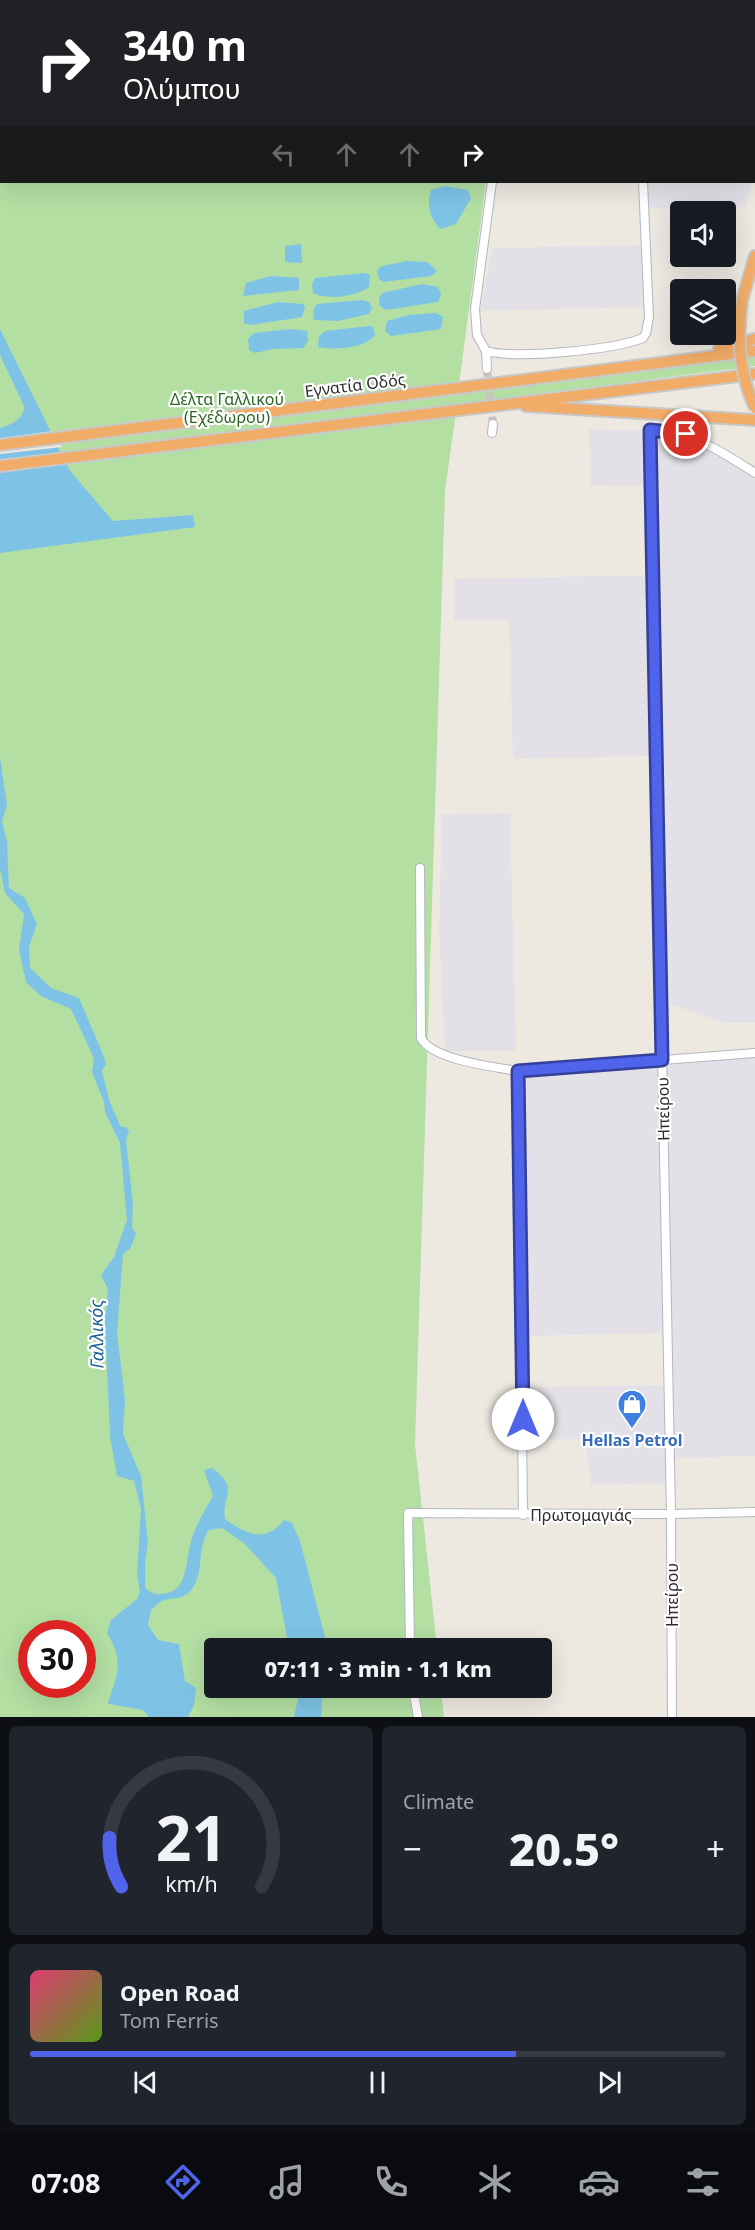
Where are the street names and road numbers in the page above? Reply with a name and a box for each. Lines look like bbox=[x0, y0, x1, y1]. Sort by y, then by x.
street label: Εγνατία Οδός bbox=[303, 368, 407, 402]
street label: Ηπείρου bbox=[651, 1077, 675, 1141]
street label: Πρωτομαγιάς bbox=[530, 1504, 632, 1526]
street label: Ηπείρου bbox=[661, 1563, 683, 1627]

